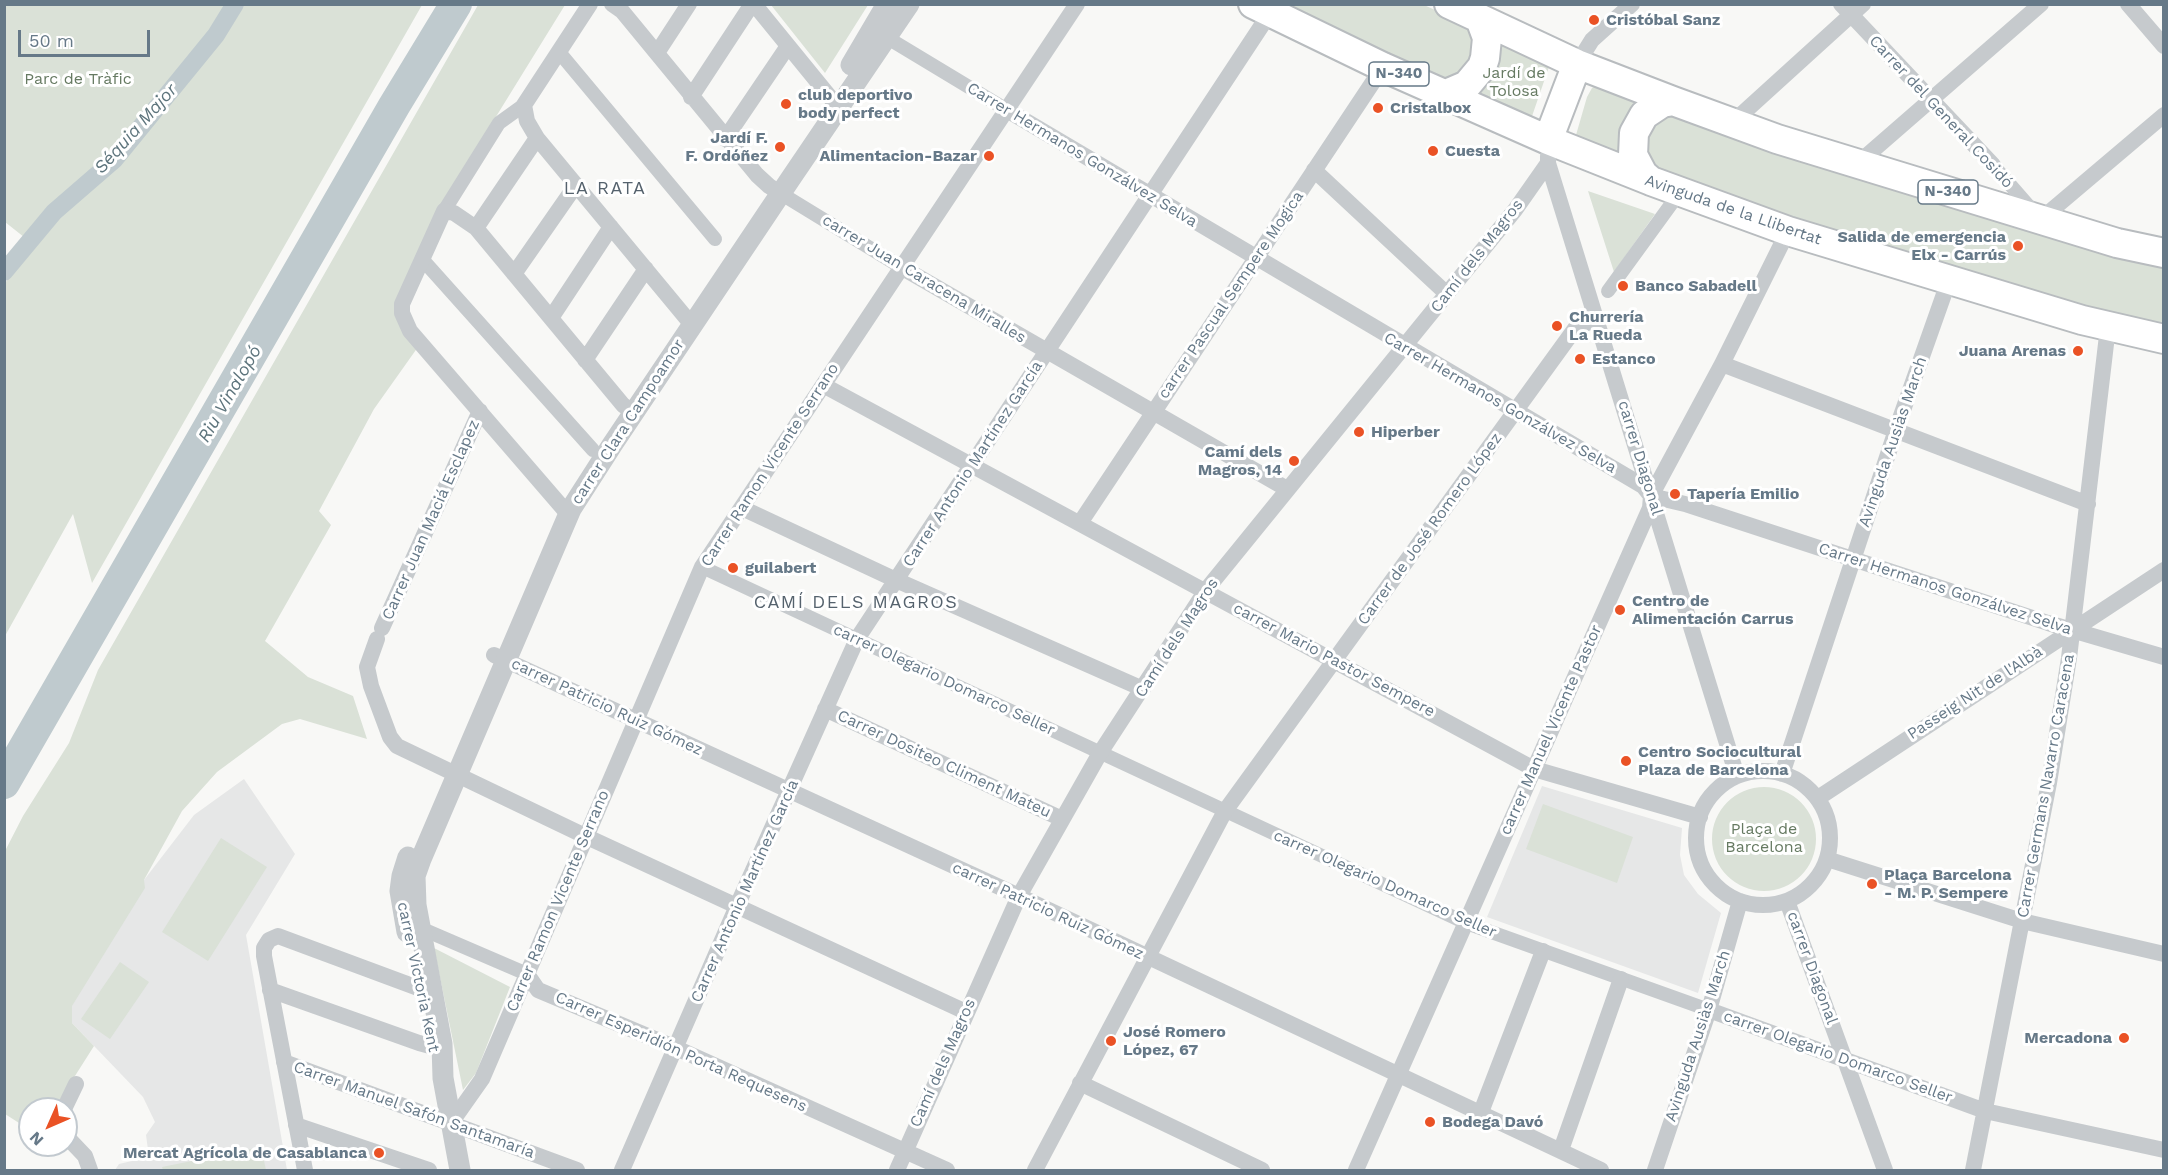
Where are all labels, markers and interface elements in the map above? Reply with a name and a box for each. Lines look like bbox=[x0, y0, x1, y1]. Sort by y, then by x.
place label: Cristóbal Sanz bbox=[1606, 10, 1720, 30]
marker: Cristóbal Sanz bbox=[1587, 13, 1601, 27]
scale bar bbox=[21, 18, 153, 56]
text: 50 m bbox=[29, 30, 74, 51]
street label: Carrer del General Cosidó bbox=[1865, 32, 2017, 192]
road number: N-340 bbox=[1369, 62, 1429, 86]
park label: Jardí de Tolosa bbox=[1482, 63, 1546, 101]
park label: Parc de Tràfic bbox=[24, 69, 132, 89]
street label: Carrer Hermanos Gonzálvez Selva bbox=[963, 78, 1201, 232]
water label: Séquia Major bbox=[90, 80, 182, 178]
place label: club deportivo body perfect bbox=[798, 85, 912, 123]
marker: club deportivo body perfect bbox=[779, 97, 793, 111]
place label: Cristalbox bbox=[1390, 98, 1471, 118]
marker: Cristalbox bbox=[1371, 101, 1385, 115]
place label: Jardí F. F. Ordóñez bbox=[685, 128, 768, 166]
marker: Jardí F. F. Ordóñez bbox=[773, 140, 787, 154]
place label: Cuesta bbox=[1445, 141, 1500, 161]
marker: Cuesta bbox=[1426, 144, 1440, 158]
place label: Alimentacion-Bazar bbox=[819, 146, 977, 166]
marker: Alimentacion-Bazar bbox=[982, 149, 996, 163]
street label: Avinguda de la Llibertat bbox=[1642, 171, 1824, 249]
district label: LA RATA bbox=[564, 178, 646, 200]
road number: N-340 bbox=[1918, 180, 1978, 204]
street label: carrer Pascual Sempere Mogica bbox=[1154, 187, 1308, 403]
street label: Camí dels Magros bbox=[1427, 196, 1527, 316]
street label: carrer Juan Caracena Miralles bbox=[819, 211, 1029, 347]
place label: Salida de emergencia Elx - Carrús bbox=[1837, 227, 2006, 265]
marker: Salida de emergencia Elx - Carrús bbox=[2011, 239, 2025, 253]
place label: Banco Sabadell bbox=[1635, 276, 1757, 296]
marker: Banco Sabadell bbox=[1616, 279, 1630, 293]
place label: Churrería La Rueda bbox=[1569, 307, 1643, 345]
marker: Churrería La Rueda bbox=[1550, 319, 1564, 333]
street label: Carrer Hermanos Gonzálvez Selva bbox=[1380, 328, 1620, 478]
street label: carrer Clara Campoamor bbox=[567, 336, 689, 508]
place label: Juana Arenas bbox=[1959, 341, 2066, 361]
water label: Riu Vinalopó bbox=[194, 342, 266, 446]
marker: Juana Arenas bbox=[2071, 344, 2085, 358]
place label: Estanco bbox=[1592, 349, 1656, 369]
marker: Estanco bbox=[1573, 352, 1587, 366]
street label: Avinguda Ausiàs March bbox=[1855, 354, 1931, 530]
street label: Carrer Antonio Martínez García bbox=[899, 357, 1047, 571]
street label: Carrer Ramon Vicente Serrano bbox=[697, 360, 843, 570]
street label: carrer Diagonal bbox=[1613, 398, 1667, 518]
street label: Carrer Juan Maciá Esclapez bbox=[378, 417, 484, 623]
place label: Hiperber bbox=[1371, 422, 1440, 442]
marker: Hiperber bbox=[1352, 425, 1366, 439]
street label: Carrer de José Romero López bbox=[1354, 429, 1506, 629]
place label: Camí dels Magros, 14 bbox=[1198, 442, 1282, 480]
marker: Camí dels Magros, 14 bbox=[1287, 454, 1301, 468]
place label: Tapería Emilio bbox=[1687, 484, 1799, 504]
marker: Tapería Emilio bbox=[1668, 487, 1682, 501]
street label: Carrer Hermanos Gonzálvez Selva bbox=[1816, 539, 2074, 639]
place label: guilabert bbox=[745, 558, 816, 578]
marker: guilabert bbox=[726, 561, 740, 575]
street label: Camí dels Magros bbox=[1131, 575, 1223, 701]
place label: Centro de Alimentación Carrus bbox=[1632, 591, 1793, 629]
district label: CAMÍ DELS MAGROS bbox=[754, 592, 958, 614]
street label: carrer Mario Pastor Sempere bbox=[1230, 599, 1438, 721]
marker: Centro de Alimentación Carrus bbox=[1613, 603, 1627, 617]
street label: carrer Olegario Domarco Seller bbox=[830, 620, 1058, 740]
street label: carrer Manuel Vicente Pastor bbox=[1496, 622, 1606, 838]
street label: Passeig Nit de l'Albà bbox=[1904, 642, 2046, 744]
street label: Carrer Germans Navarro Caracena bbox=[2013, 653, 2079, 919]
street label: carrer Patricio Ruiz Gómez bbox=[508, 654, 706, 760]
street label: Carrer Dositeo Climent Mateu bbox=[834, 706, 1054, 822]
place label: Centro Sociocultural Plaza de Barcelona bbox=[1638, 742, 1801, 780]
marker: Centro Sociocultural Plaza de Barcelona bbox=[1619, 754, 1633, 768]
street label: Carrer Antonio Martínez García bbox=[687, 777, 803, 1005]
street label: Carrer Ramon Vicente Serrano bbox=[503, 787, 613, 1015]
park label: Plaça de Barcelona bbox=[1725, 819, 1803, 857]
street label: carrer Olegario Domarco Seller bbox=[1270, 826, 1500, 942]
street label: carrer Patricio Ruiz Gómez bbox=[949, 858, 1147, 964]
place label: Plaça Barcelona - M. P. Sempere bbox=[1884, 865, 2011, 903]
marker: Plaça Barcelona - M. P. Sempere bbox=[1865, 877, 1879, 891]
street label: carrer Victoria Kent bbox=[393, 900, 443, 1054]
street label: carrer Diagonal bbox=[1783, 909, 1841, 1027]
street label: Avinguda Ausiàs March bbox=[1661, 948, 1735, 1124]
street label: Carrer Esperidión Porta Requesens bbox=[552, 988, 810, 1116]
street label: Camí dels Magros bbox=[906, 996, 980, 1130]
street label: carrer Olegario Domarco Seller bbox=[1721, 1007, 1955, 1107]
place label: José Romero López, 67 bbox=[1123, 1022, 1226, 1060]
place label: Mercadona bbox=[2024, 1028, 2112, 1048]
marker: Mercadona bbox=[2117, 1031, 2131, 1045]
marker: José Romero López, 67 bbox=[1104, 1034, 1118, 1048]
street label: Carrer Manuel Safón Santamaría bbox=[291, 1057, 537, 1163]
north arrow bbox=[18, 1097, 78, 1157]
place label: Bodega Davó bbox=[1442, 1112, 1543, 1132]
marker: Bodega Davó bbox=[1423, 1115, 1437, 1129]
text: N bbox=[25, 1128, 47, 1150]
place label: Mercat Agrícola de Casablanca bbox=[123, 1143, 367, 1163]
marker: Mercat Agrícola de Casablanca bbox=[372, 1146, 386, 1160]

